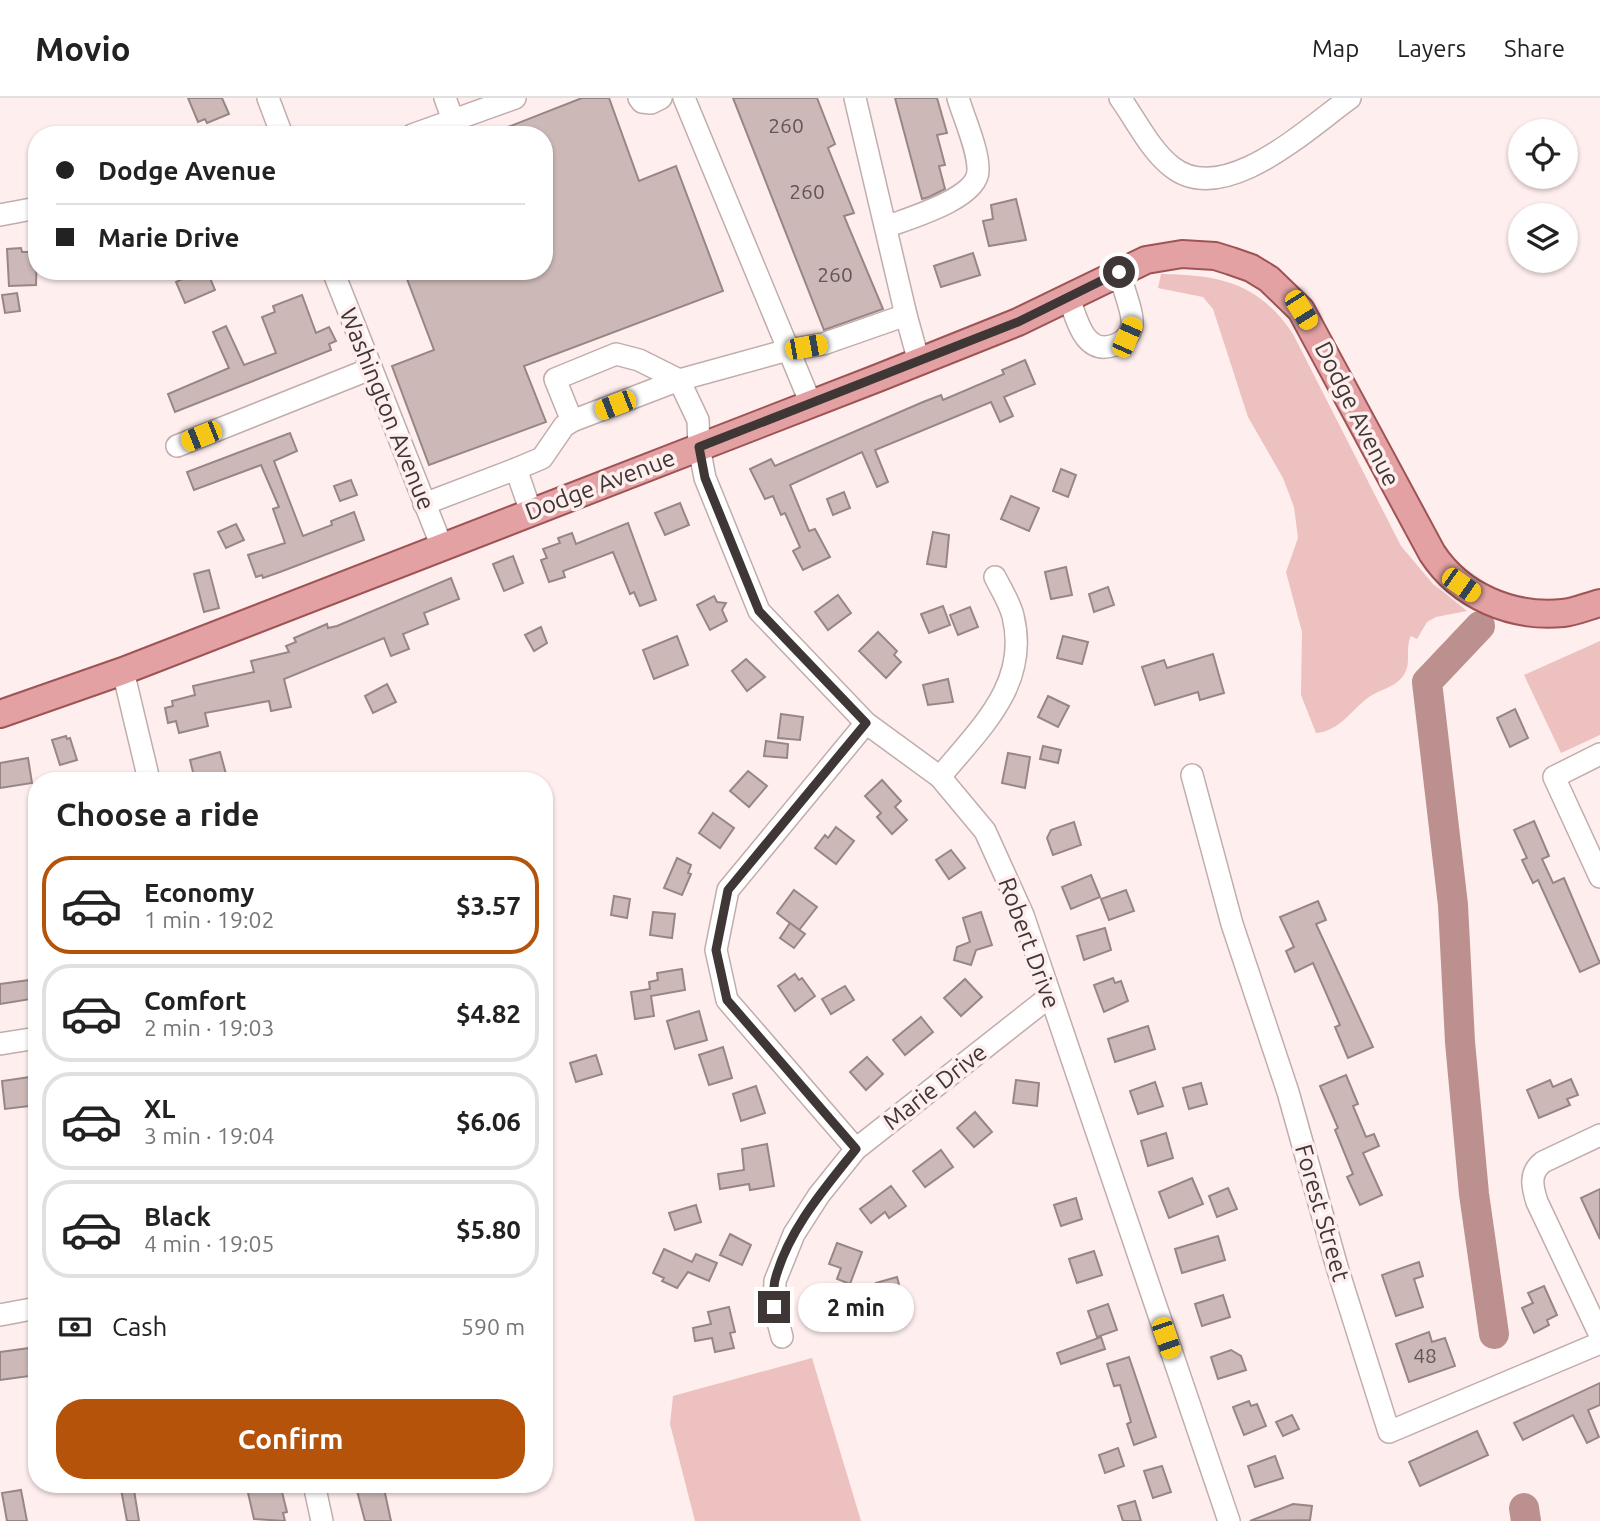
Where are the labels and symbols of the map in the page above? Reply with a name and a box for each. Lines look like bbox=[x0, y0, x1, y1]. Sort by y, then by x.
house number: 260 bbox=[768, 113, 804, 137]
house number: 260 bbox=[789, 179, 825, 203]
route start bbox=[1103, 256, 1135, 288]
house number: 260 bbox=[817, 262, 853, 286]
car bbox=[1281, 287, 1322, 333]
street label: Washington Avenue bbox=[335, 304, 440, 514]
car bbox=[1109, 314, 1146, 360]
car bbox=[784, 333, 829, 361]
street label: Dodge Avenue bbox=[1309, 337, 1405, 490]
car bbox=[592, 388, 639, 422]
car bbox=[178, 418, 225, 454]
street label: Dodge Avenue bbox=[521, 444, 679, 526]
car bbox=[1438, 564, 1485, 606]
street label: Robert Drive bbox=[993, 874, 1066, 1012]
street label: Marie Drive bbox=[878, 1038, 992, 1135]
street label: Forest Street bbox=[1290, 1141, 1355, 1285]
callout: 2 min bbox=[798, 1282, 914, 1332]
route end bbox=[758, 1291, 790, 1323]
car bbox=[1150, 1315, 1183, 1361]
house number: 48 bbox=[1413, 1343, 1437, 1367]

